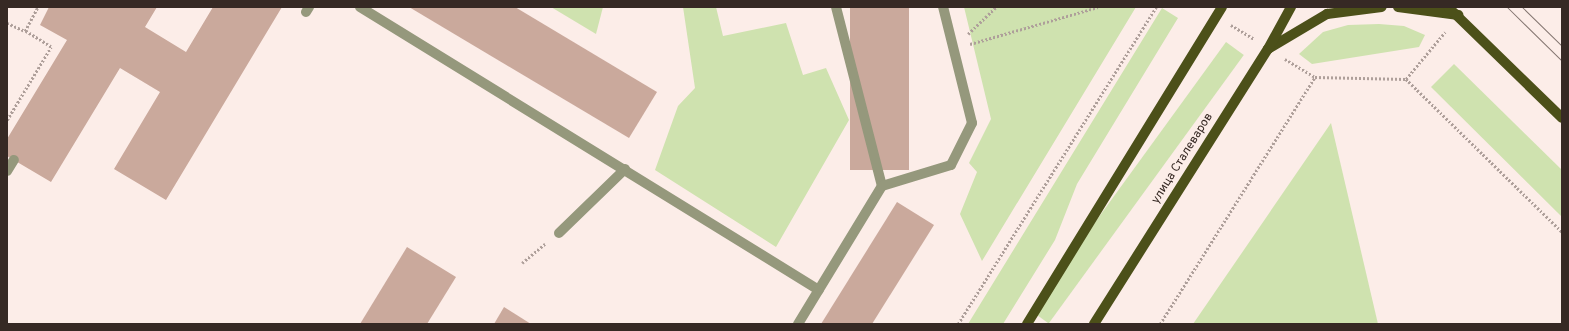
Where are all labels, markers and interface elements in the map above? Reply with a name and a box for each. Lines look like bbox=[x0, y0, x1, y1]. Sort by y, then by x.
street label: улица Сталеваров bbox=[1149, 111, 1217, 207]

